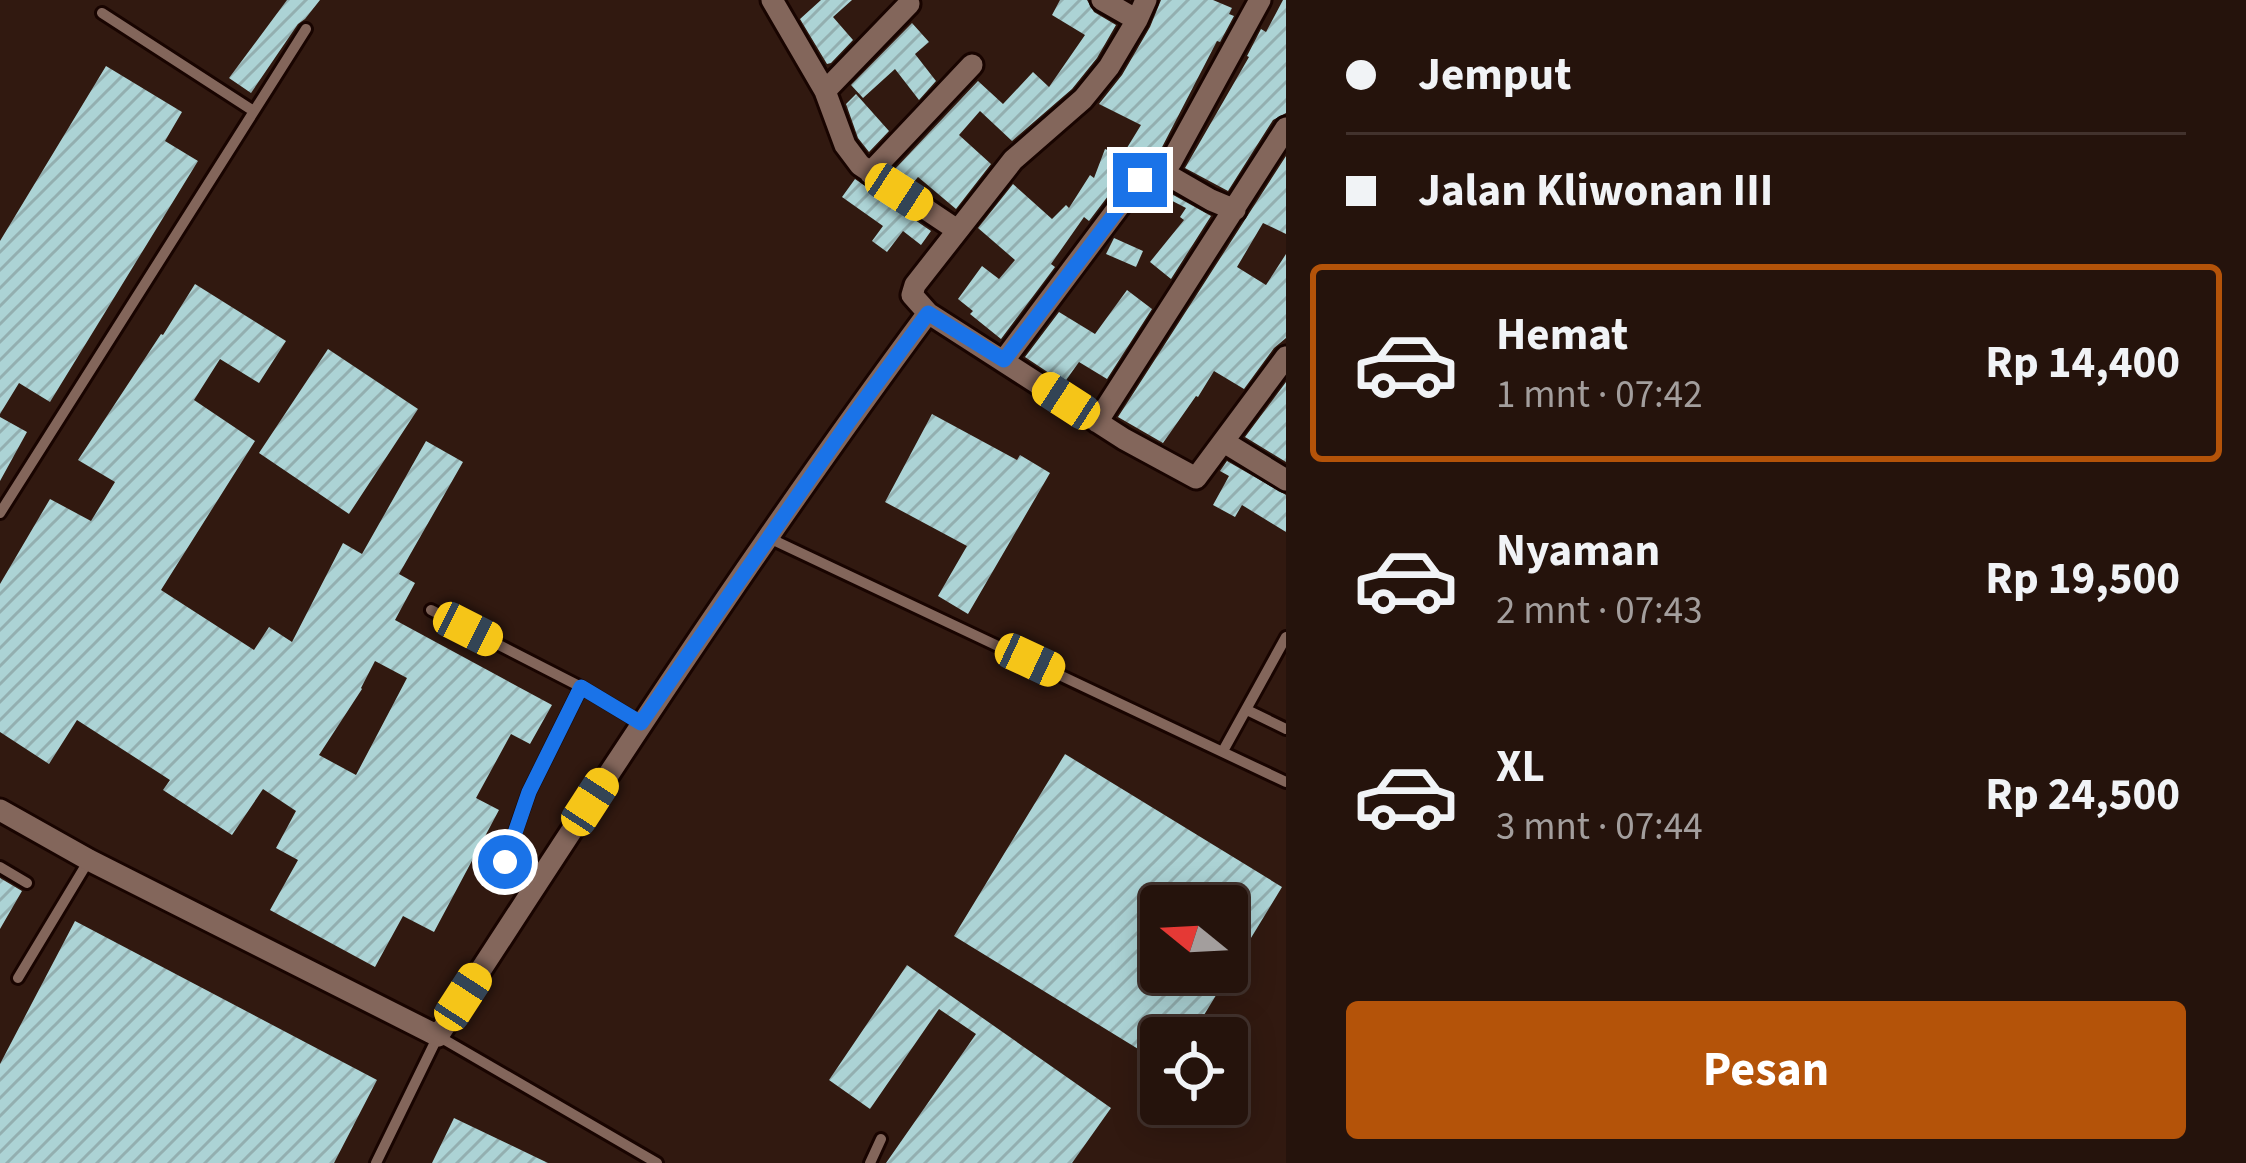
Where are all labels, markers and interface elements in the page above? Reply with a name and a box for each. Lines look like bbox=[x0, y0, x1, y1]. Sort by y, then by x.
text: Jemput bbox=[1418, 43, 1571, 107]
route end bbox=[1113, 153, 1167, 207]
car bbox=[859, 157, 939, 227]
text: Jalan Kliwonan III bbox=[1418, 159, 1773, 223]
text: Hemat bbox=[1496, 303, 1628, 367]
icon: car bbox=[1352, 309, 1460, 417]
text: Rp 14,400 bbox=[1985, 331, 2180, 395]
car bbox=[1026, 366, 1106, 436]
text: 1 mnt · 07:42 bbox=[1496, 367, 1703, 423]
text: Nyaman bbox=[1496, 519, 1660, 583]
icon: car bbox=[1352, 525, 1460, 633]
text: Rp 19,500 bbox=[1985, 547, 2180, 611]
text: 2 mnt · 07:43 bbox=[1496, 583, 1703, 639]
car bbox=[428, 597, 508, 661]
car bbox=[990, 628, 1070, 692]
text: XL bbox=[1496, 735, 1545, 799]
icon: car bbox=[1352, 741, 1460, 849]
car bbox=[555, 762, 625, 842]
text: Rp 24,500 bbox=[1985, 763, 2180, 827]
text: 3 mnt · 07:44 bbox=[1496, 799, 1703, 855]
route start bbox=[478, 835, 532, 889]
north arrow bbox=[1140, 885, 1248, 993]
map controls bbox=[1140, 885, 1248, 1125]
car bbox=[428, 957, 498, 1037]
button: Pesan bbox=[1346, 1001, 2186, 1139]
button: locate bbox=[1140, 1017, 1248, 1125]

